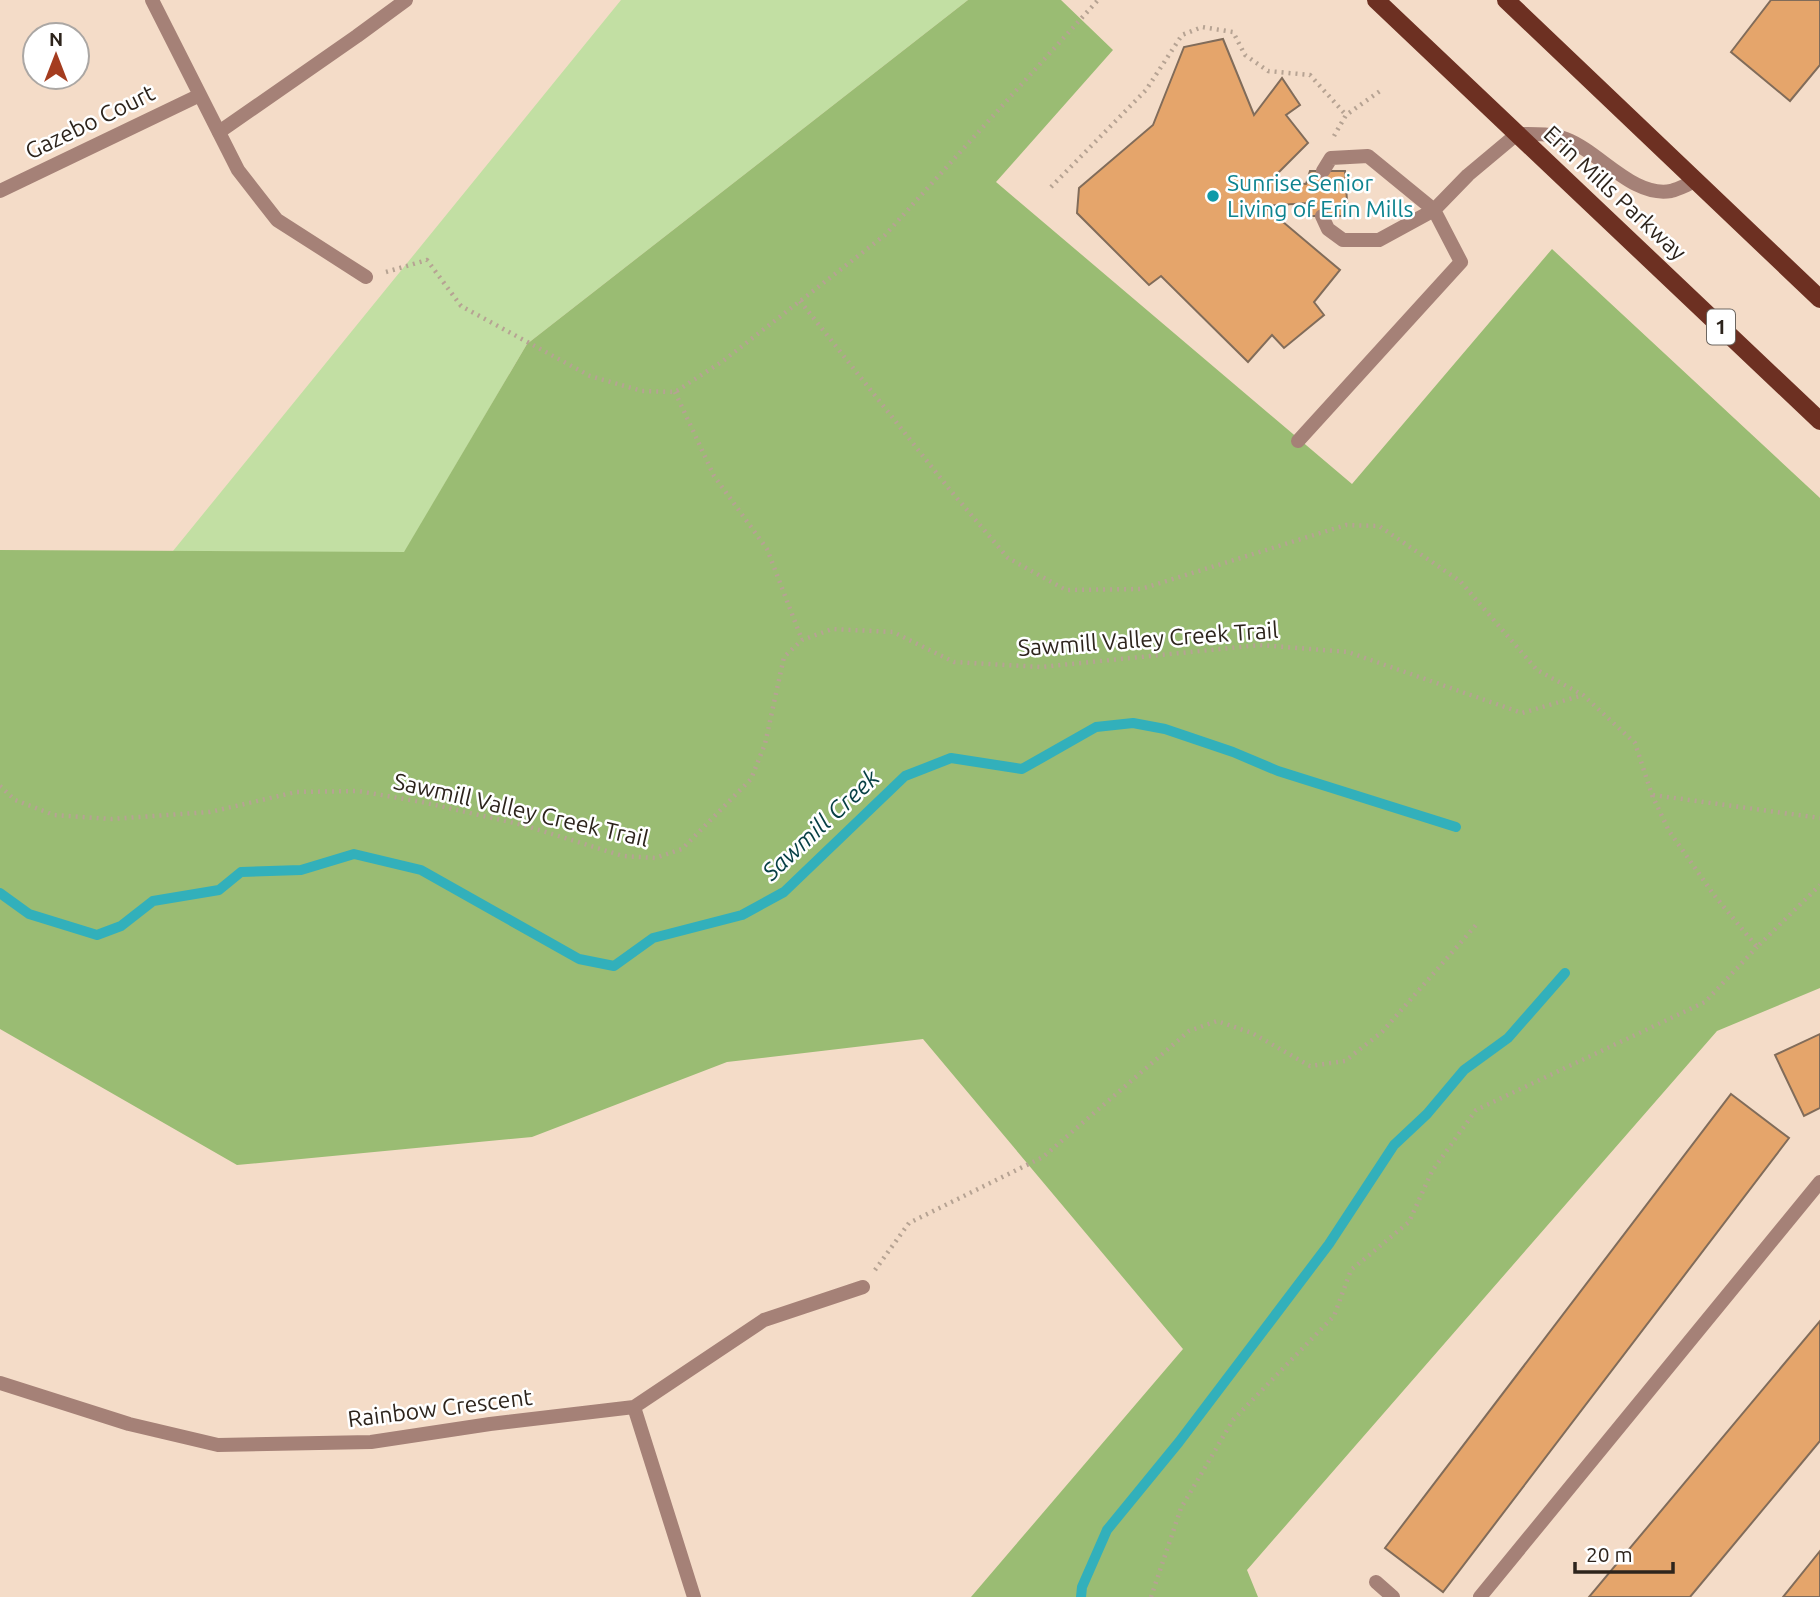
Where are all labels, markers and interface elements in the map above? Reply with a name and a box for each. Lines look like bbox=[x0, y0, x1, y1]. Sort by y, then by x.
north arrow bbox=[21, 21, 91, 91]
text: N bbox=[49, 28, 63, 50]
street label: Gazebo Court bbox=[21, 79, 159, 164]
street label: Erin Mills Parkway bbox=[1539, 120, 1691, 265]
place label: Sunrise Senior Living of Erin Mills bbox=[1227, 170, 1413, 221]
marker: Sunrise Senior Living of Erin Mills bbox=[1205, 188, 1221, 204]
road number: 1 bbox=[1707, 310, 1735, 344]
street label: Sawmill Valley Creek Trail bbox=[1017, 617, 1279, 660]
water label: Sawmill Creek bbox=[756, 763, 885, 886]
street label: Sawmill Valley Creek Trail bbox=[391, 768, 651, 851]
street label: Rainbow Crescent bbox=[346, 1384, 534, 1431]
scale bar bbox=[1575, 1530, 1673, 1574]
text: 20 m bbox=[1586, 1542, 1633, 1566]

